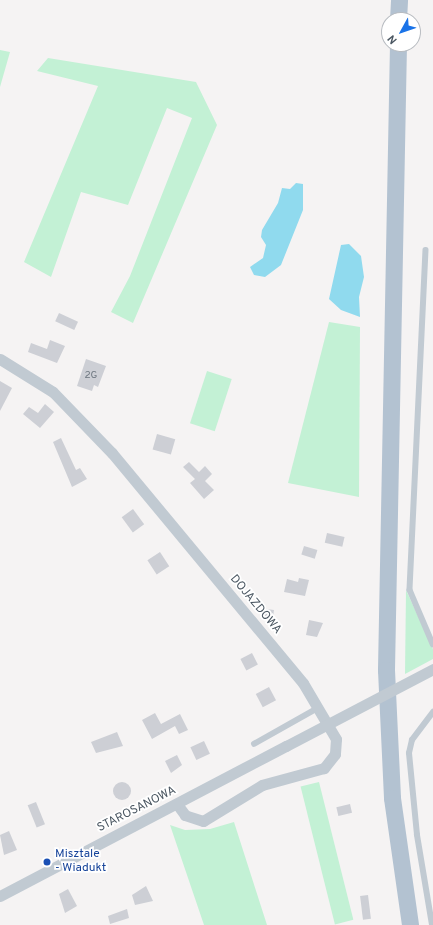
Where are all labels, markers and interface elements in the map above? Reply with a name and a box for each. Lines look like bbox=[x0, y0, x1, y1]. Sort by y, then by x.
north arrow bbox=[381, 12, 421, 52]
text: N bbox=[385, 32, 400, 47]
house number: 2G bbox=[85, 370, 97, 382]
street label: DOJAZDOWA bbox=[226, 572, 284, 638]
street label: STAROSANOWA bbox=[95, 784, 179, 836]
place label: Misztale - Wiadukt bbox=[55, 848, 107, 876]
marker: Misztale - Wiadukt bbox=[42, 857, 52, 867]

